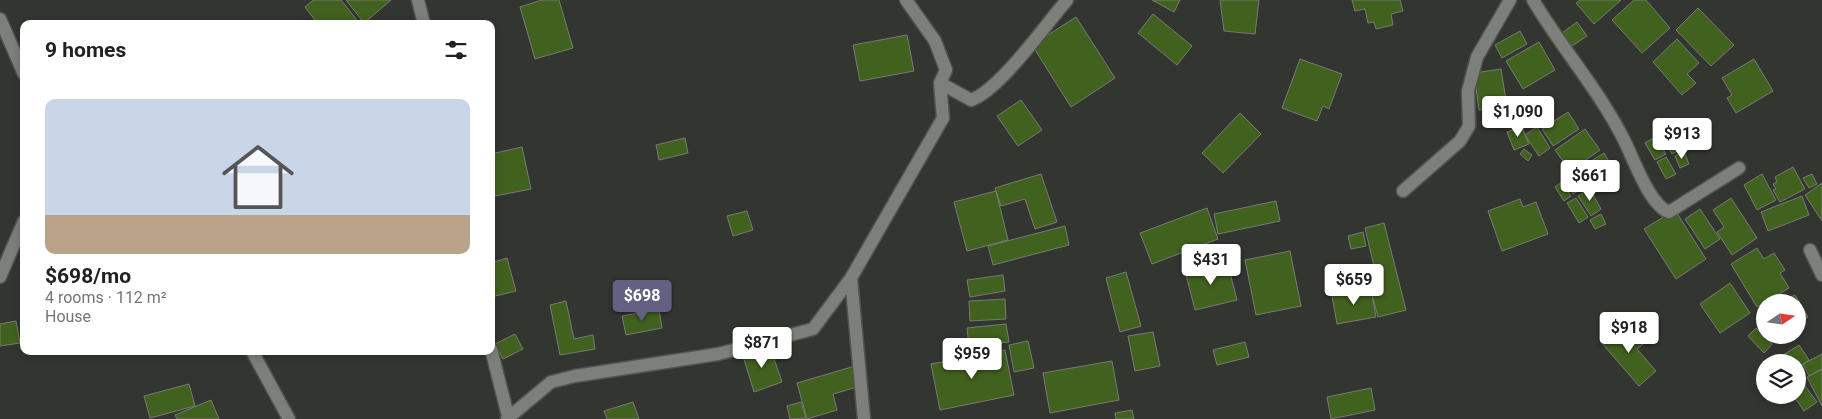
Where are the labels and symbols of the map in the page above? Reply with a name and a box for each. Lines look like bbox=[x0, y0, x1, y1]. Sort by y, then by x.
pin: $1,090 bbox=[1477, 96, 1559, 138]
pin: $913 bbox=[1652, 118, 1712, 160]
pin: $661 bbox=[1560, 160, 1620, 202]
pin: $431 bbox=[1181, 244, 1241, 286]
pin: $659 bbox=[1324, 264, 1384, 306]
pin: $698 bbox=[612, 280, 672, 322]
north arrow bbox=[1756, 294, 1806, 344]
pin: $918 bbox=[1599, 312, 1659, 354]
pin: $871 bbox=[732, 326, 792, 369]
pin: $959 bbox=[942, 338, 1002, 380]

